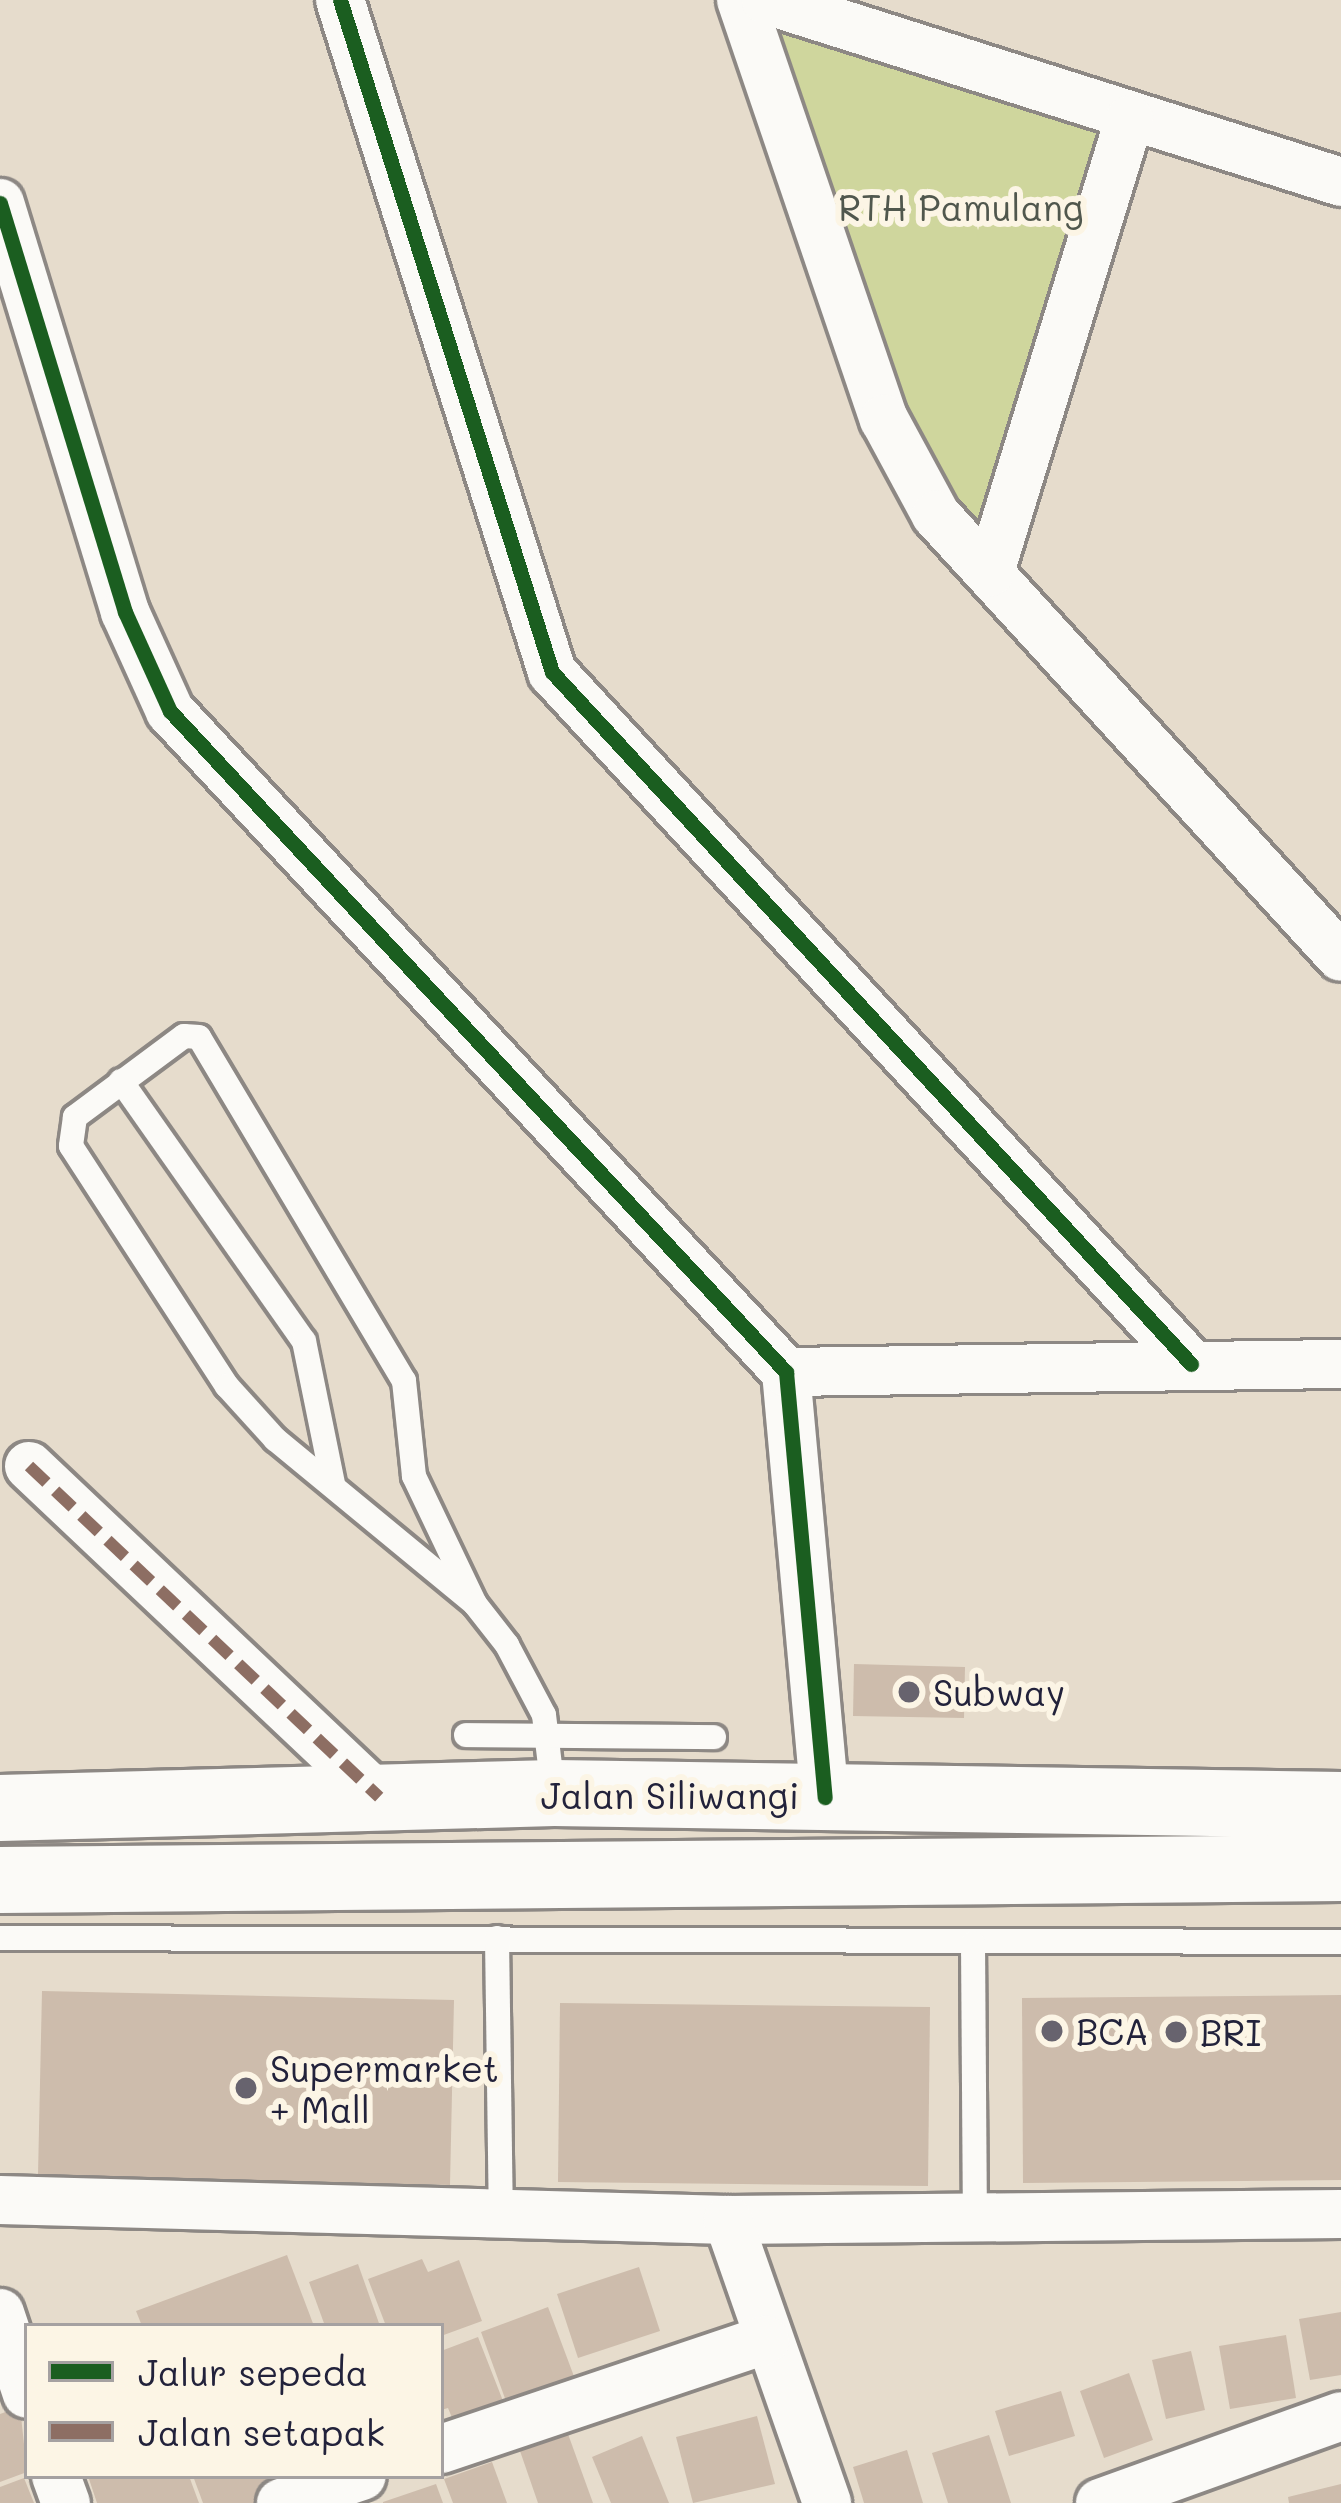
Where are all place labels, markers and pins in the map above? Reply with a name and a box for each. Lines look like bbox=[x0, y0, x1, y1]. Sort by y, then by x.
place label: Subway bbox=[933, 1670, 1065, 1714]
marker: Subway bbox=[896, 1679, 922, 1705]
place label: BCA bbox=[1076, 2009, 1149, 2053]
place label: BRI bbox=[1200, 2010, 1261, 2054]
marker: BCA bbox=[1039, 2018, 1065, 2044]
marker: BRI bbox=[1163, 2019, 1189, 2045]
place label: Supermarket + Mall bbox=[270, 2045, 499, 2130]
marker: Supermarket + Mall bbox=[233, 2075, 259, 2101]

